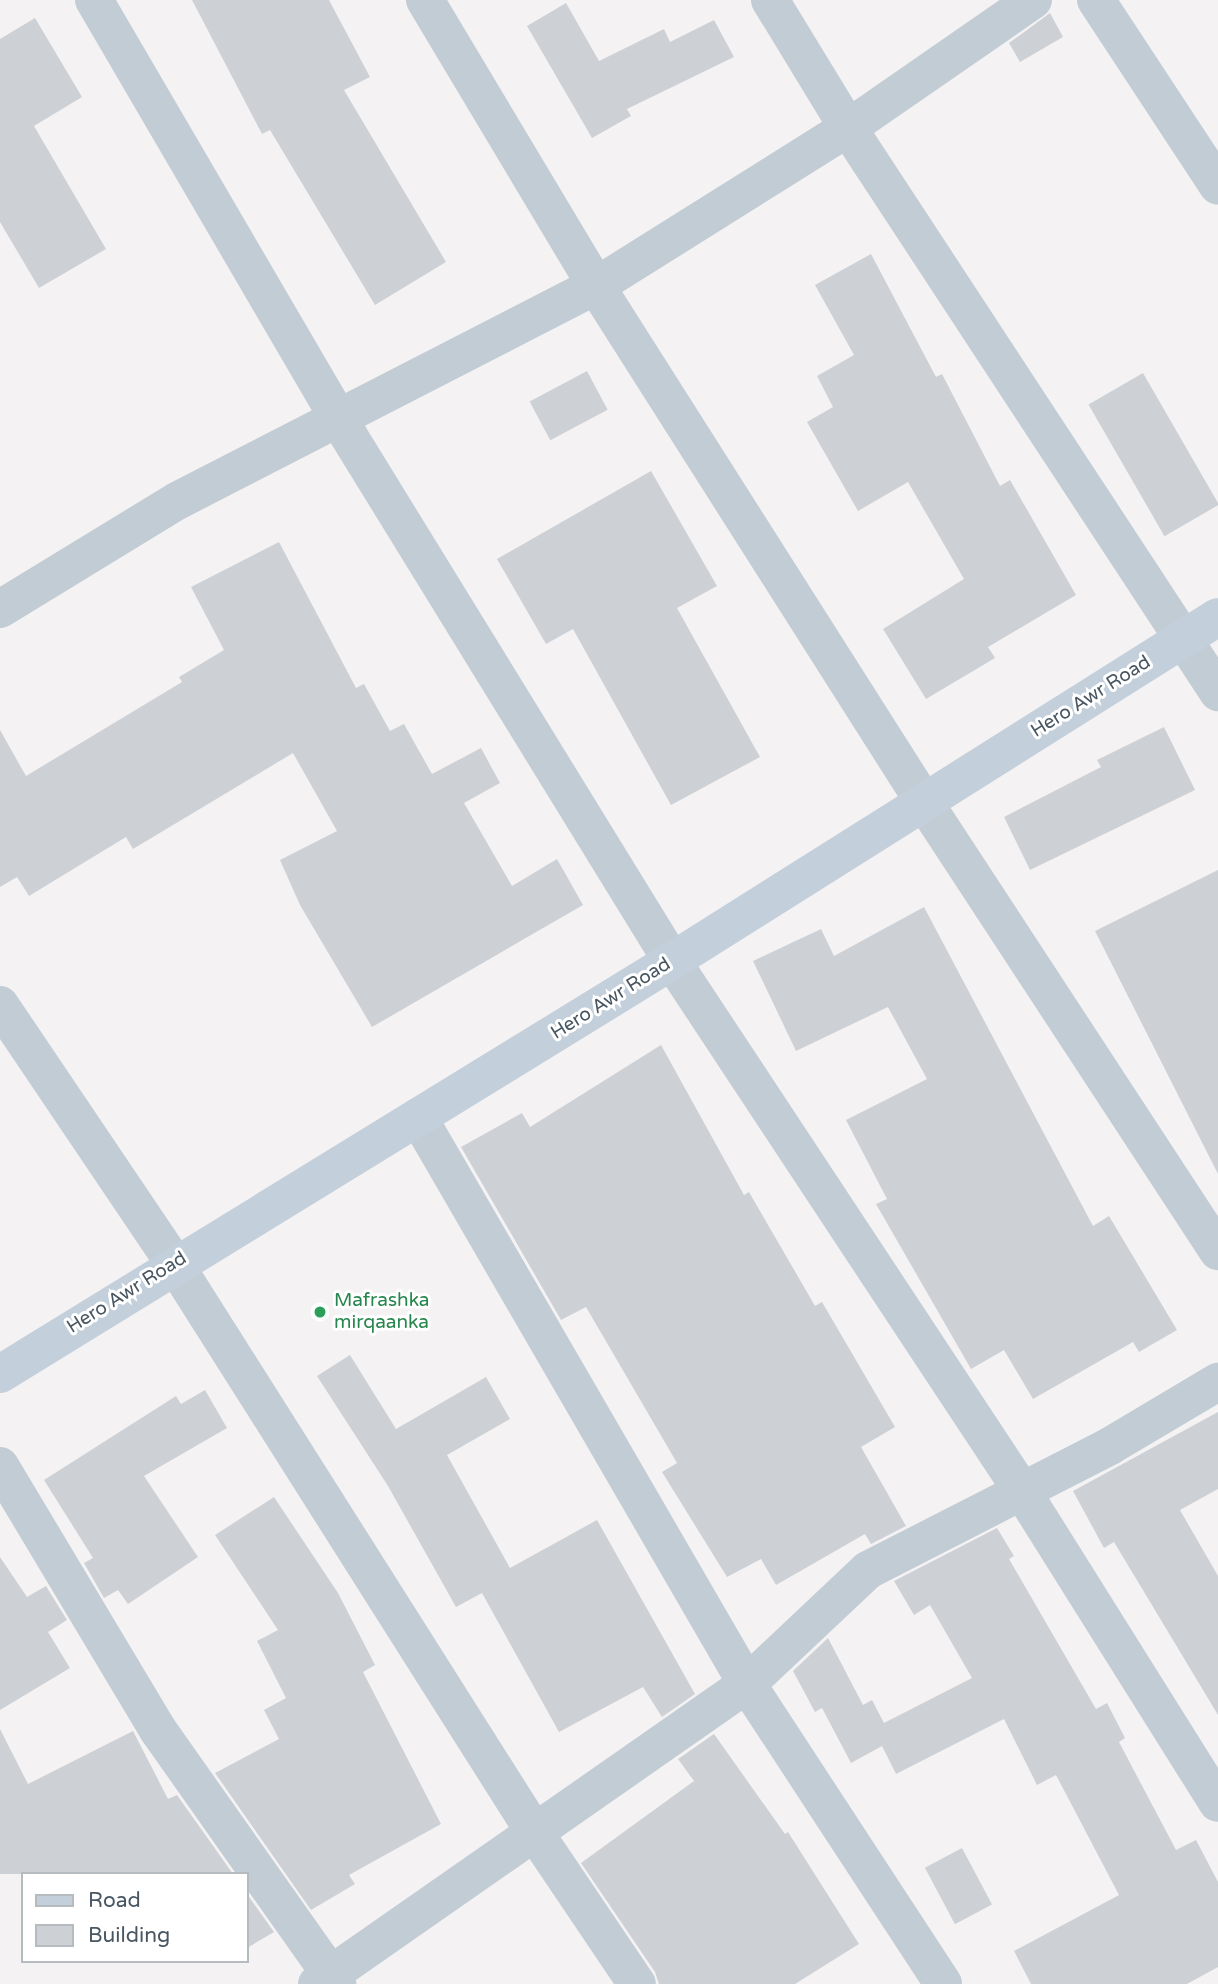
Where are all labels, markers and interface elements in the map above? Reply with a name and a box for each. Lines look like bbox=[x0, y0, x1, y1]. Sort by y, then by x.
street label: Hero Awr Road bbox=[1027, 651, 1155, 743]
street label: Hero Awr Road bbox=[547, 953, 675, 1045]
street label: Hero Awr Road bbox=[63, 1247, 191, 1339]
place label: Mafrashka mirqaanka bbox=[334, 1290, 430, 1334]
marker: Mafrashka mirqaanka bbox=[312, 1304, 328, 1320]
legend bbox=[21, 1872, 248, 1963]
text: Road bbox=[88, 1888, 141, 1913]
text: Building bbox=[88, 1923, 170, 1948]

